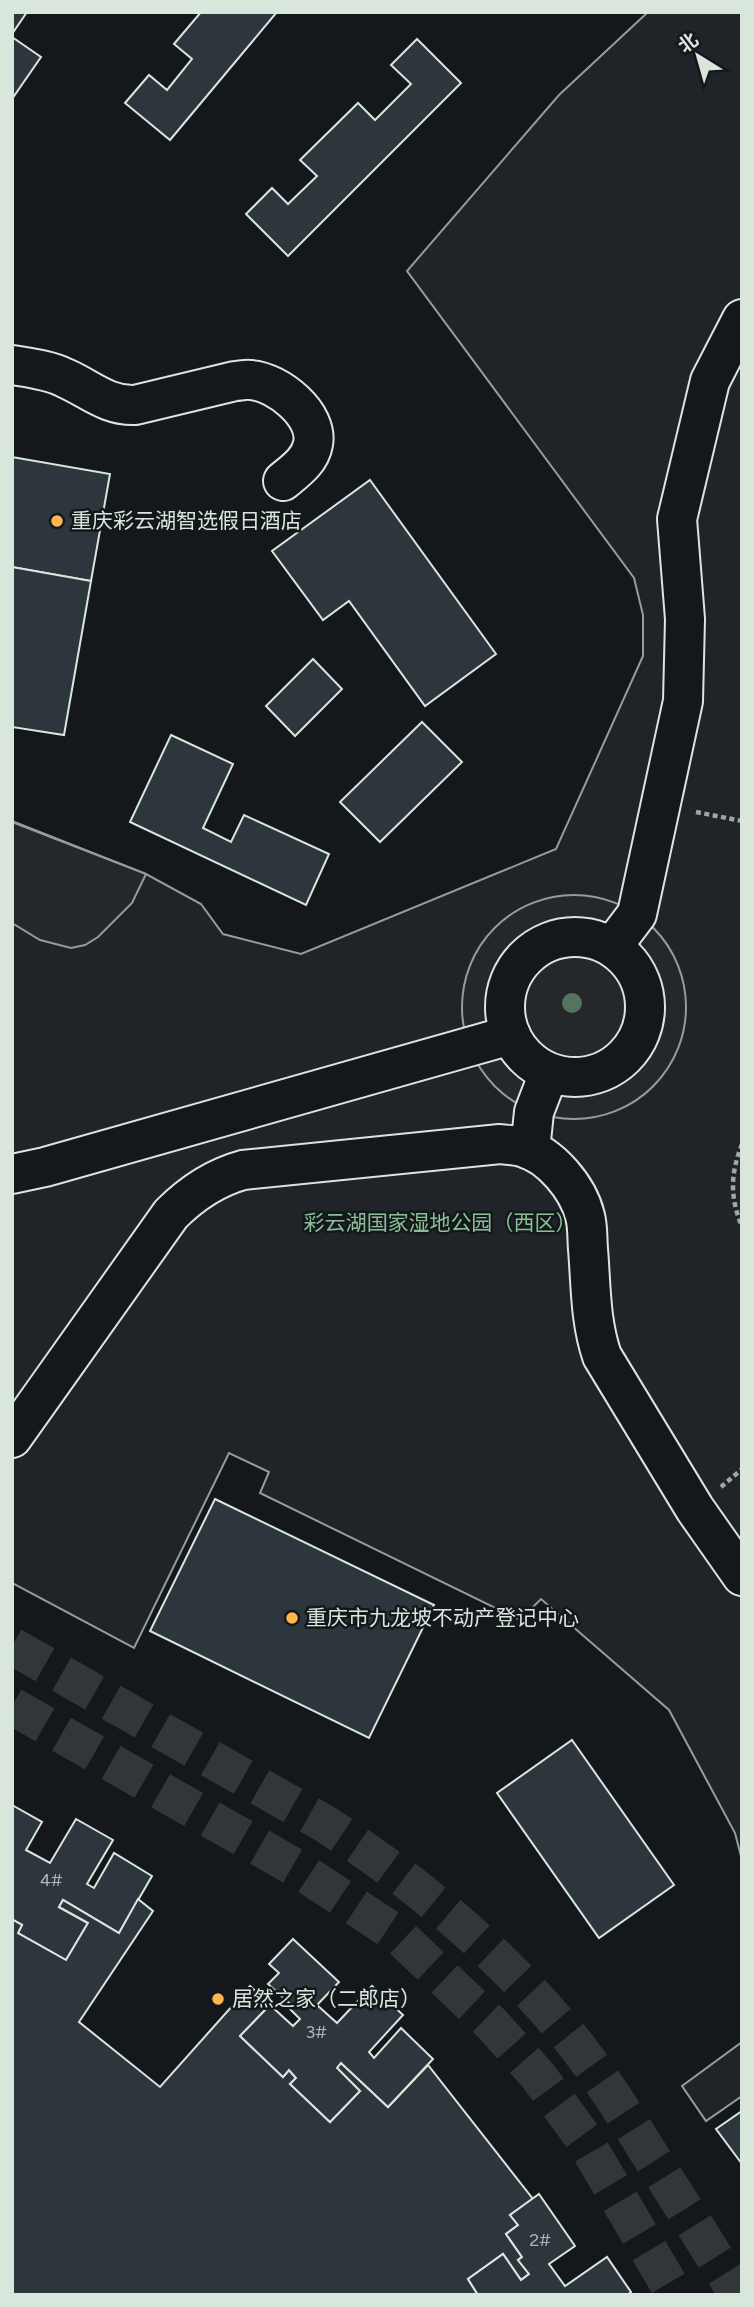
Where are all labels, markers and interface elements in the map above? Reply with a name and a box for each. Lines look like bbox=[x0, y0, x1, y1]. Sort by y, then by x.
north arrow bbox=[663, 21, 733, 91]
text: 北 bbox=[674, 28, 703, 58]
place label: 重庆彩云湖智选假日酒店 bbox=[71, 508, 302, 533]
marker: 重庆彩云湖智选假日酒店 bbox=[49, 513, 65, 529]
park label: 彩云湖国家湿地公园（西区） bbox=[304, 1210, 577, 1235]
place label: 重庆市九龙坡不动产登记中心 bbox=[306, 1605, 579, 1630]
marker: 重庆市九龙坡不动产登记中心 bbox=[284, 1610, 300, 1626]
house number: 4# bbox=[40, 1869, 63, 1891]
place label: 居然之家（二郎店） bbox=[232, 1986, 421, 2011]
marker: 居然之家（二郎店） bbox=[210, 1991, 226, 2007]
house number: 3# bbox=[305, 2021, 327, 2043]
house number: 2# bbox=[529, 2229, 551, 2251]

